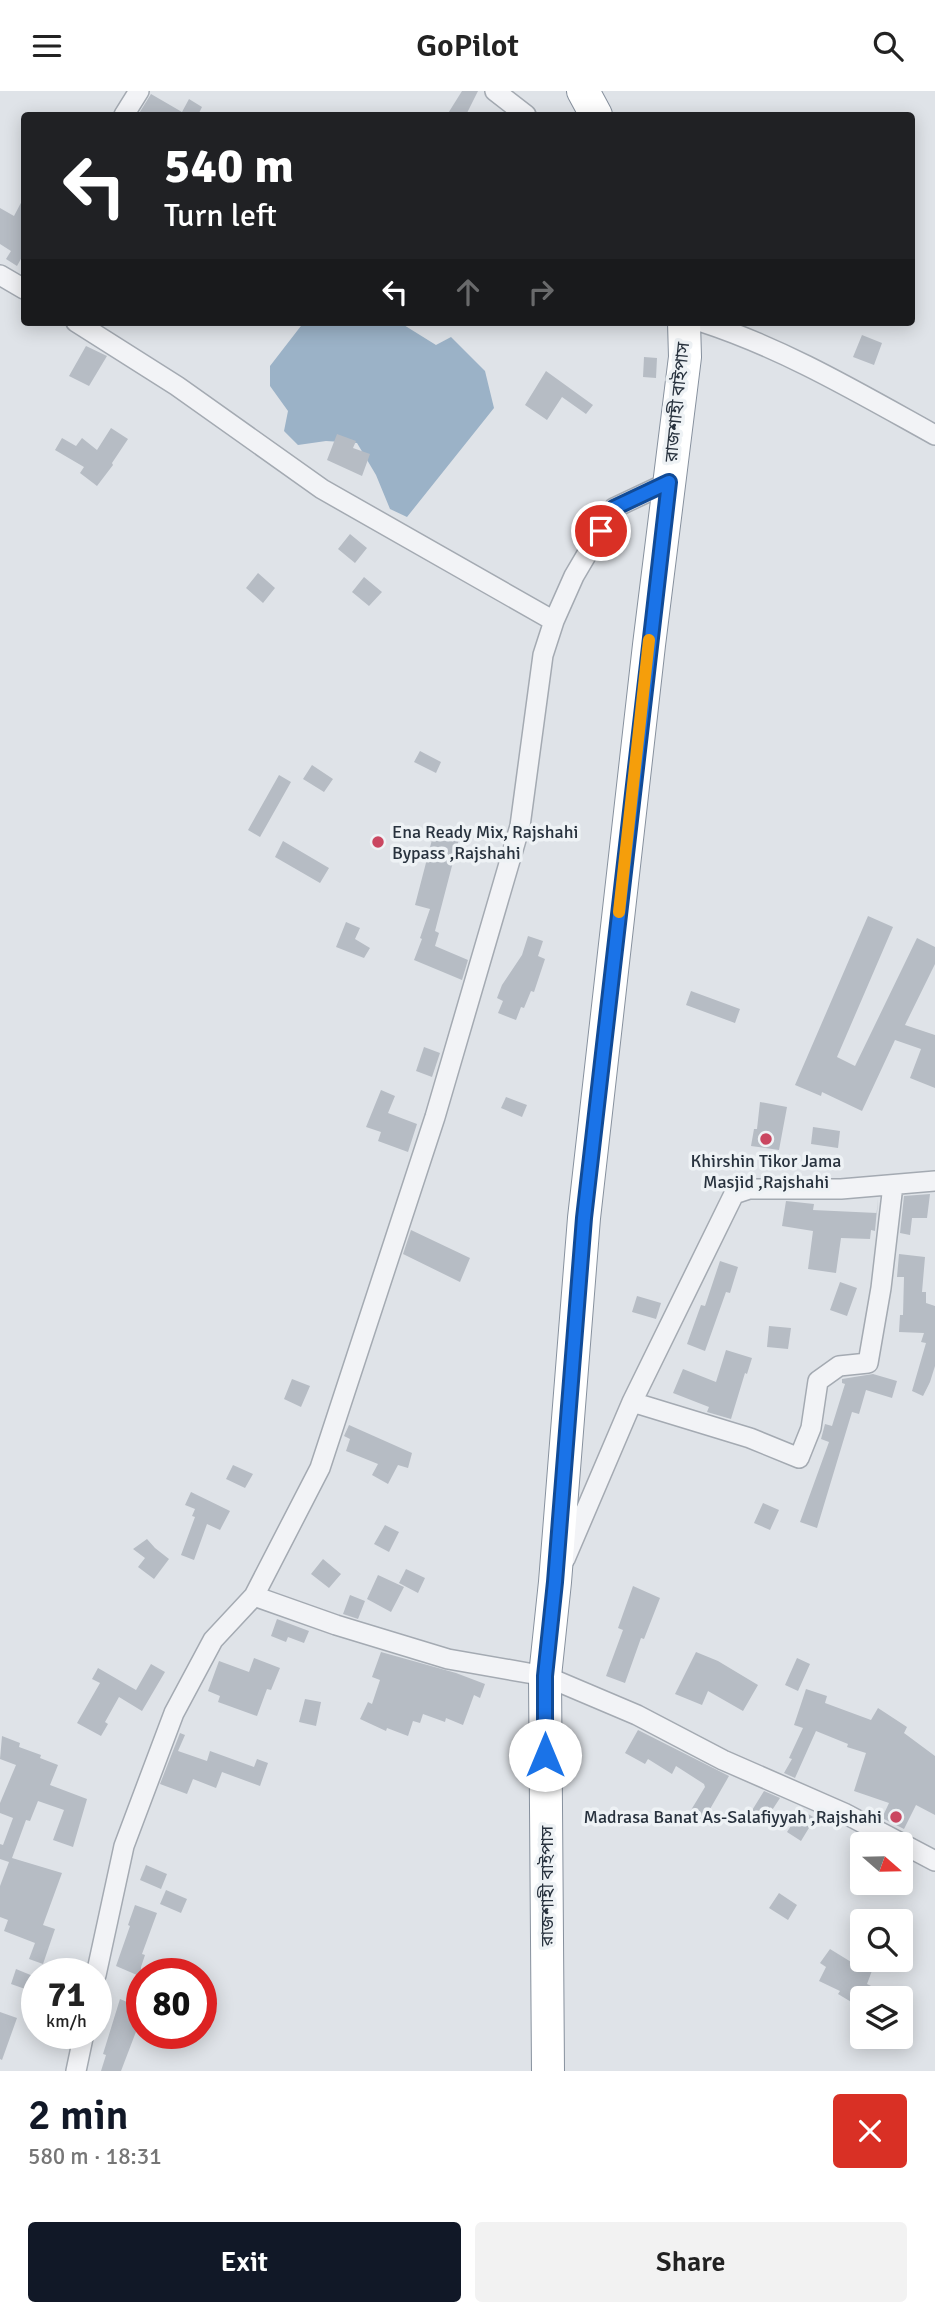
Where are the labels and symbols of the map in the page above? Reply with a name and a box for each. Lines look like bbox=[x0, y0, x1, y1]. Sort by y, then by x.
street label: রাজশাহী বাইপাস bbox=[660, 340, 694, 464]
pin bbox=[571, 501, 631, 561]
place label: Ena Ready Mix, Rajshahi Bypass ,Rajshahi bbox=[392, 821, 578, 864]
marker: Ena Ready Mix, Rajshahi Bypass ,Rajshahi bbox=[370, 834, 386, 850]
marker: Khirshin Tikor Jama Masjid ,Rajshahi bbox=[758, 1131, 774, 1147]
place label: Khirshin Tikor Jama Masjid ,Rajshahi bbox=[691, 1150, 841, 1193]
position arrow bbox=[508, 1718, 582, 1792]
place label: Madrasa Banat As-Salafiyyah ,Rajshahi bbox=[583, 1806, 882, 1828]
marker: Madrasa Banat As-Salafiyyah ,Rajshahi bbox=[888, 1809, 904, 1825]
street label: রাজশাহী বাইপাস bbox=[536, 1825, 558, 1947]
north arrow bbox=[850, 1832, 914, 1895]
speed limit sign: 80 bbox=[126, 1958, 217, 2049]

